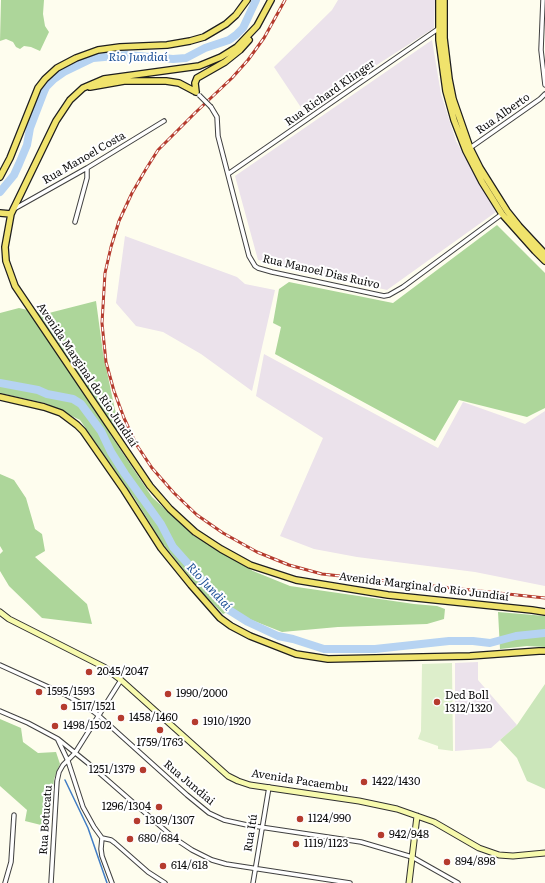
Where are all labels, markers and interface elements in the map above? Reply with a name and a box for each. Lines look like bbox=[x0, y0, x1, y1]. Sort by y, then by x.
water label: Rio Jundiaí bbox=[108, 50, 168, 64]
street label: Rua Richard Klinger bbox=[283, 57, 377, 129]
street label: Rua Alberto bbox=[474, 91, 532, 137]
street label: Rua Manoel Costa bbox=[40, 129, 128, 187]
street label: Rua Manoel Dias Ruivo bbox=[261, 252, 381, 292]
street label: Avenida Marginal do Rio Jundiaí bbox=[34, 300, 140, 450]
water label: Rio Jundiaí bbox=[183, 560, 235, 614]
street label: Avenida Marginal do Rio Jundiaí bbox=[338, 570, 510, 604]
place label: 2045/2047 bbox=[97, 665, 148, 679]
marker: 2045/2047 bbox=[84, 667, 94, 677]
place label: 1595/1593 bbox=[47, 685, 95, 699]
marker: 1595/1593 bbox=[34, 687, 44, 697]
place label: 1990/2000 bbox=[176, 687, 228, 701]
marker: 1990/2000 bbox=[163, 689, 173, 699]
place label: Ded Boll 1312/1320 bbox=[445, 689, 492, 715]
marker: Ded Boll 1312/1320 bbox=[432, 697, 442, 707]
place label: 1517/1521 bbox=[72, 700, 115, 714]
marker: 1517/1521 bbox=[59, 702, 69, 712]
place label: 1458/1460 bbox=[129, 711, 178, 725]
marker: 1458/1460 bbox=[116, 713, 126, 723]
place label: 1910/1920 bbox=[203, 715, 251, 729]
marker: 1910/1920 bbox=[190, 717, 200, 727]
place label: 1498/1502 bbox=[63, 719, 112, 733]
marker: 1498/1502 bbox=[50, 721, 60, 731]
marker: 1759/1763 bbox=[155, 725, 165, 735]
place label: 1759/1763 bbox=[136, 736, 184, 750]
street label: Rua Jundiai bbox=[161, 758, 217, 808]
place label: 1251/1379 bbox=[89, 763, 135, 777]
marker: 1251/1379 bbox=[138, 765, 148, 775]
street label: Avenida Pacaembu bbox=[251, 767, 349, 795]
place label: 1422/1430 bbox=[372, 775, 420, 789]
marker: 1422/1430 bbox=[359, 777, 369, 787]
street label: Rua Botucatu bbox=[37, 785, 55, 855]
place label: 1296/1304 bbox=[102, 800, 151, 814]
marker: 1296/1304 bbox=[154, 802, 164, 812]
place label: 1124/990 bbox=[308, 812, 351, 826]
street label: Rua Itú bbox=[241, 813, 261, 853]
place label: 1309/1307 bbox=[145, 814, 195, 828]
marker: 1124/990 bbox=[295, 814, 305, 824]
marker: 1309/1307 bbox=[132, 816, 142, 826]
place label: 942/948 bbox=[389, 828, 429, 842]
marker: 942/948 bbox=[376, 830, 386, 840]
place label: 680/684 bbox=[138, 832, 179, 846]
marker: 680/684 bbox=[125, 834, 135, 844]
place label: 1119/1123 bbox=[304, 837, 348, 851]
marker: 1119/1123 bbox=[291, 839, 301, 849]
place label: 894/898 bbox=[455, 855, 495, 869]
marker: 894/898 bbox=[442, 857, 452, 867]
place label: 614/618 bbox=[171, 859, 208, 873]
marker: 614/618 bbox=[158, 861, 168, 871]

